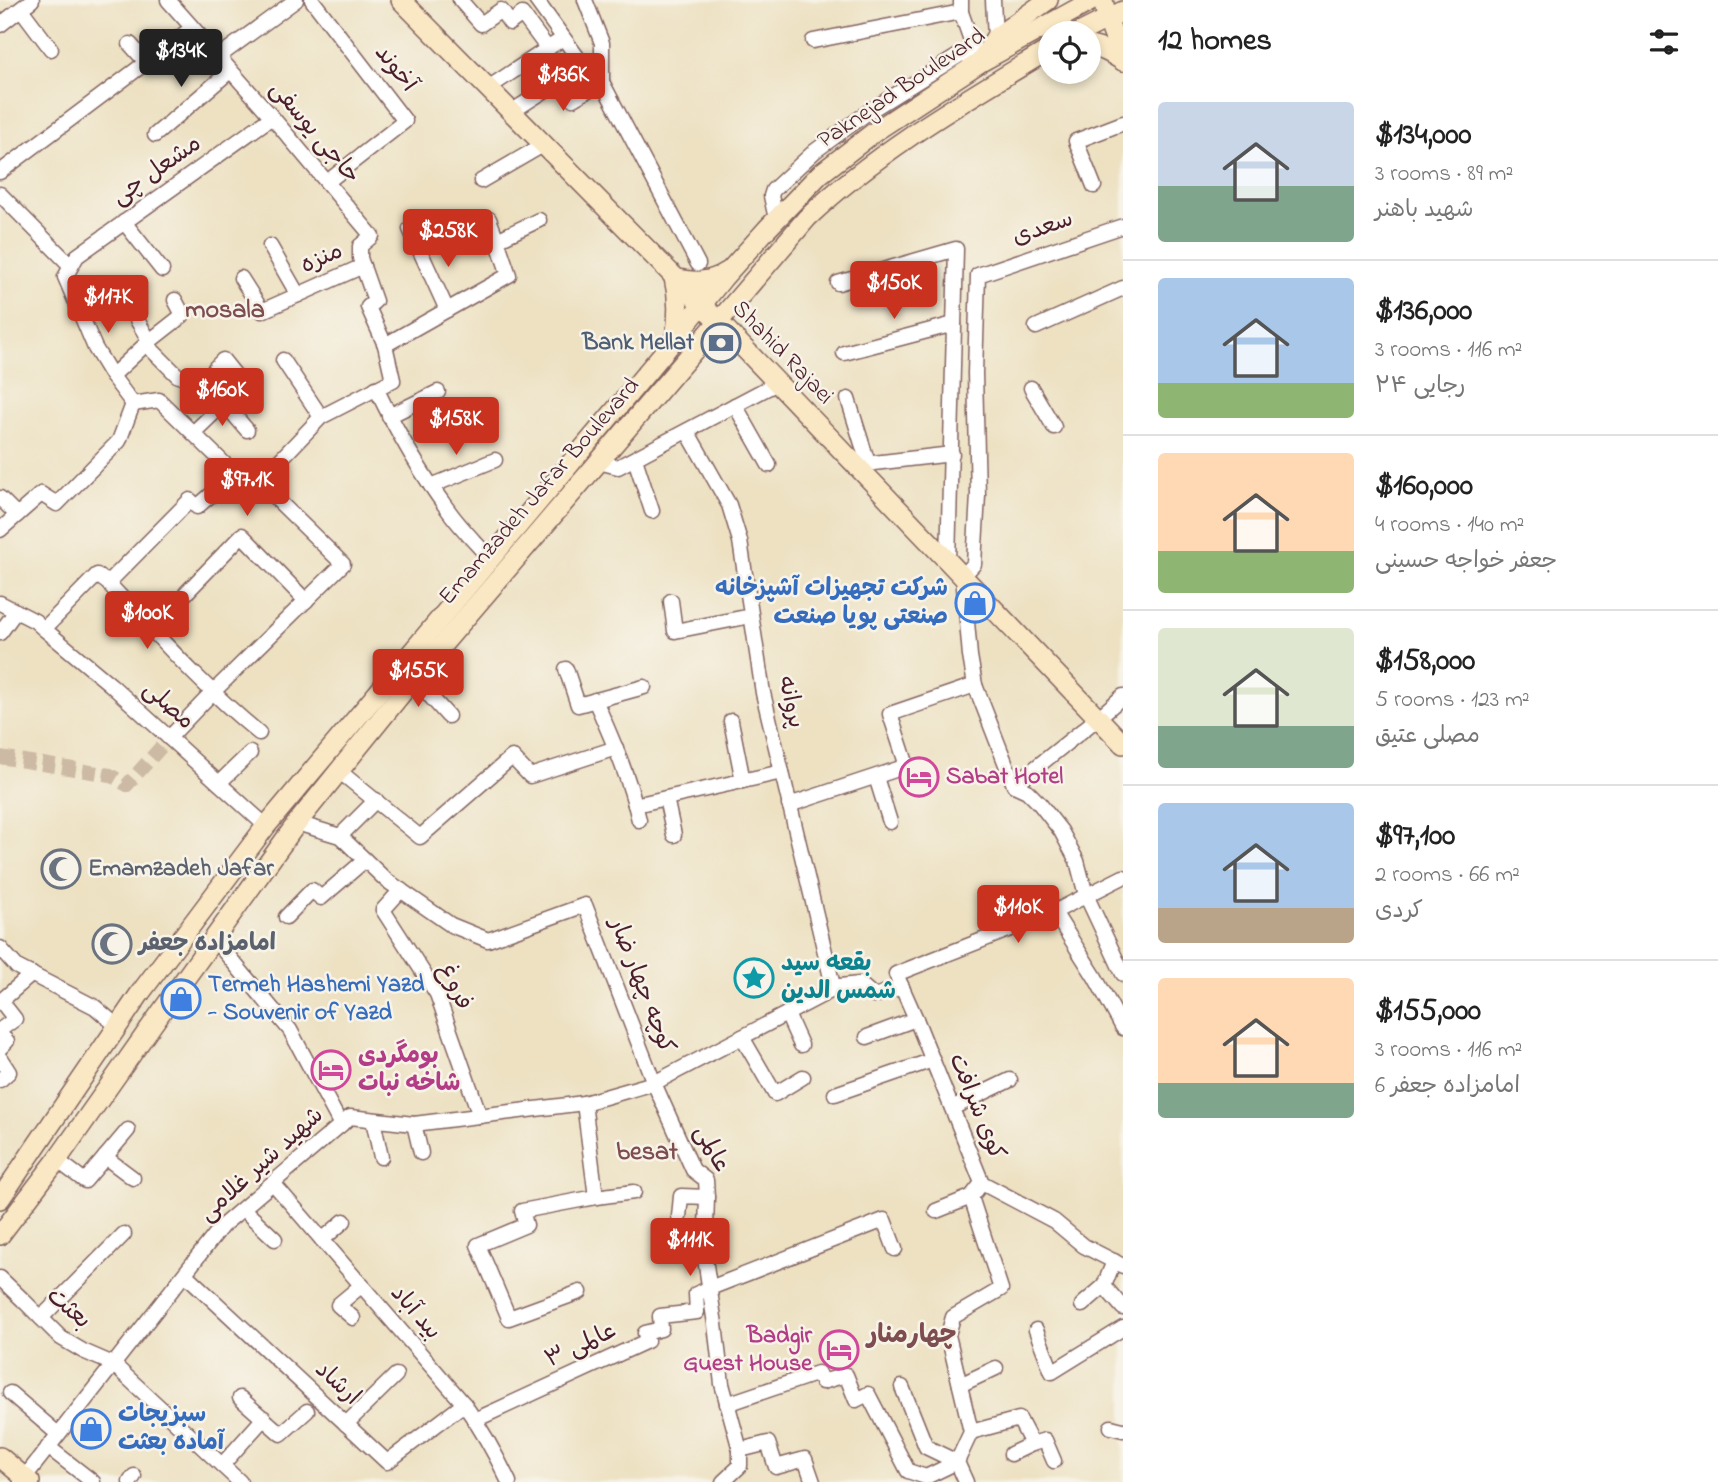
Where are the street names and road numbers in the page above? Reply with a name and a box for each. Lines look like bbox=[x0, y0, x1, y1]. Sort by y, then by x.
street label: Paknejad Boulevard bbox=[811, 19, 993, 158]
street label: آخوند bbox=[365, 38, 426, 101]
street label: حاجی یوسفی bbox=[260, 74, 368, 192]
street label: مشعل چی bbox=[105, 127, 209, 215]
street label: سعدی bbox=[1008, 202, 1078, 256]
street label: منزه bbox=[295, 234, 349, 284]
street label: Shahid Rajaei bbox=[723, 293, 841, 413]
street label: Emamzadeh Jafar Boulevard bbox=[431, 370, 649, 614]
street label: پروانه bbox=[767, 672, 813, 732]
street label: مصلی bbox=[134, 673, 202, 739]
street label: کوچه چهار ضار bbox=[598, 911, 683, 1059]
street label: فروغ bbox=[428, 957, 480, 1017]
street label: کوی شرافت bbox=[939, 1048, 1013, 1166]
street label: شهید شیر غلامی bbox=[192, 1099, 332, 1231]
street label: عالمی bbox=[684, 1119, 738, 1179]
street label: بید آباد bbox=[381, 1278, 449, 1348]
street label: بعثت bbox=[38, 1280, 98, 1338]
street label: عالمی ۳ bbox=[540, 1314, 622, 1378]
street label: ارشاد bbox=[306, 1354, 368, 1414]

